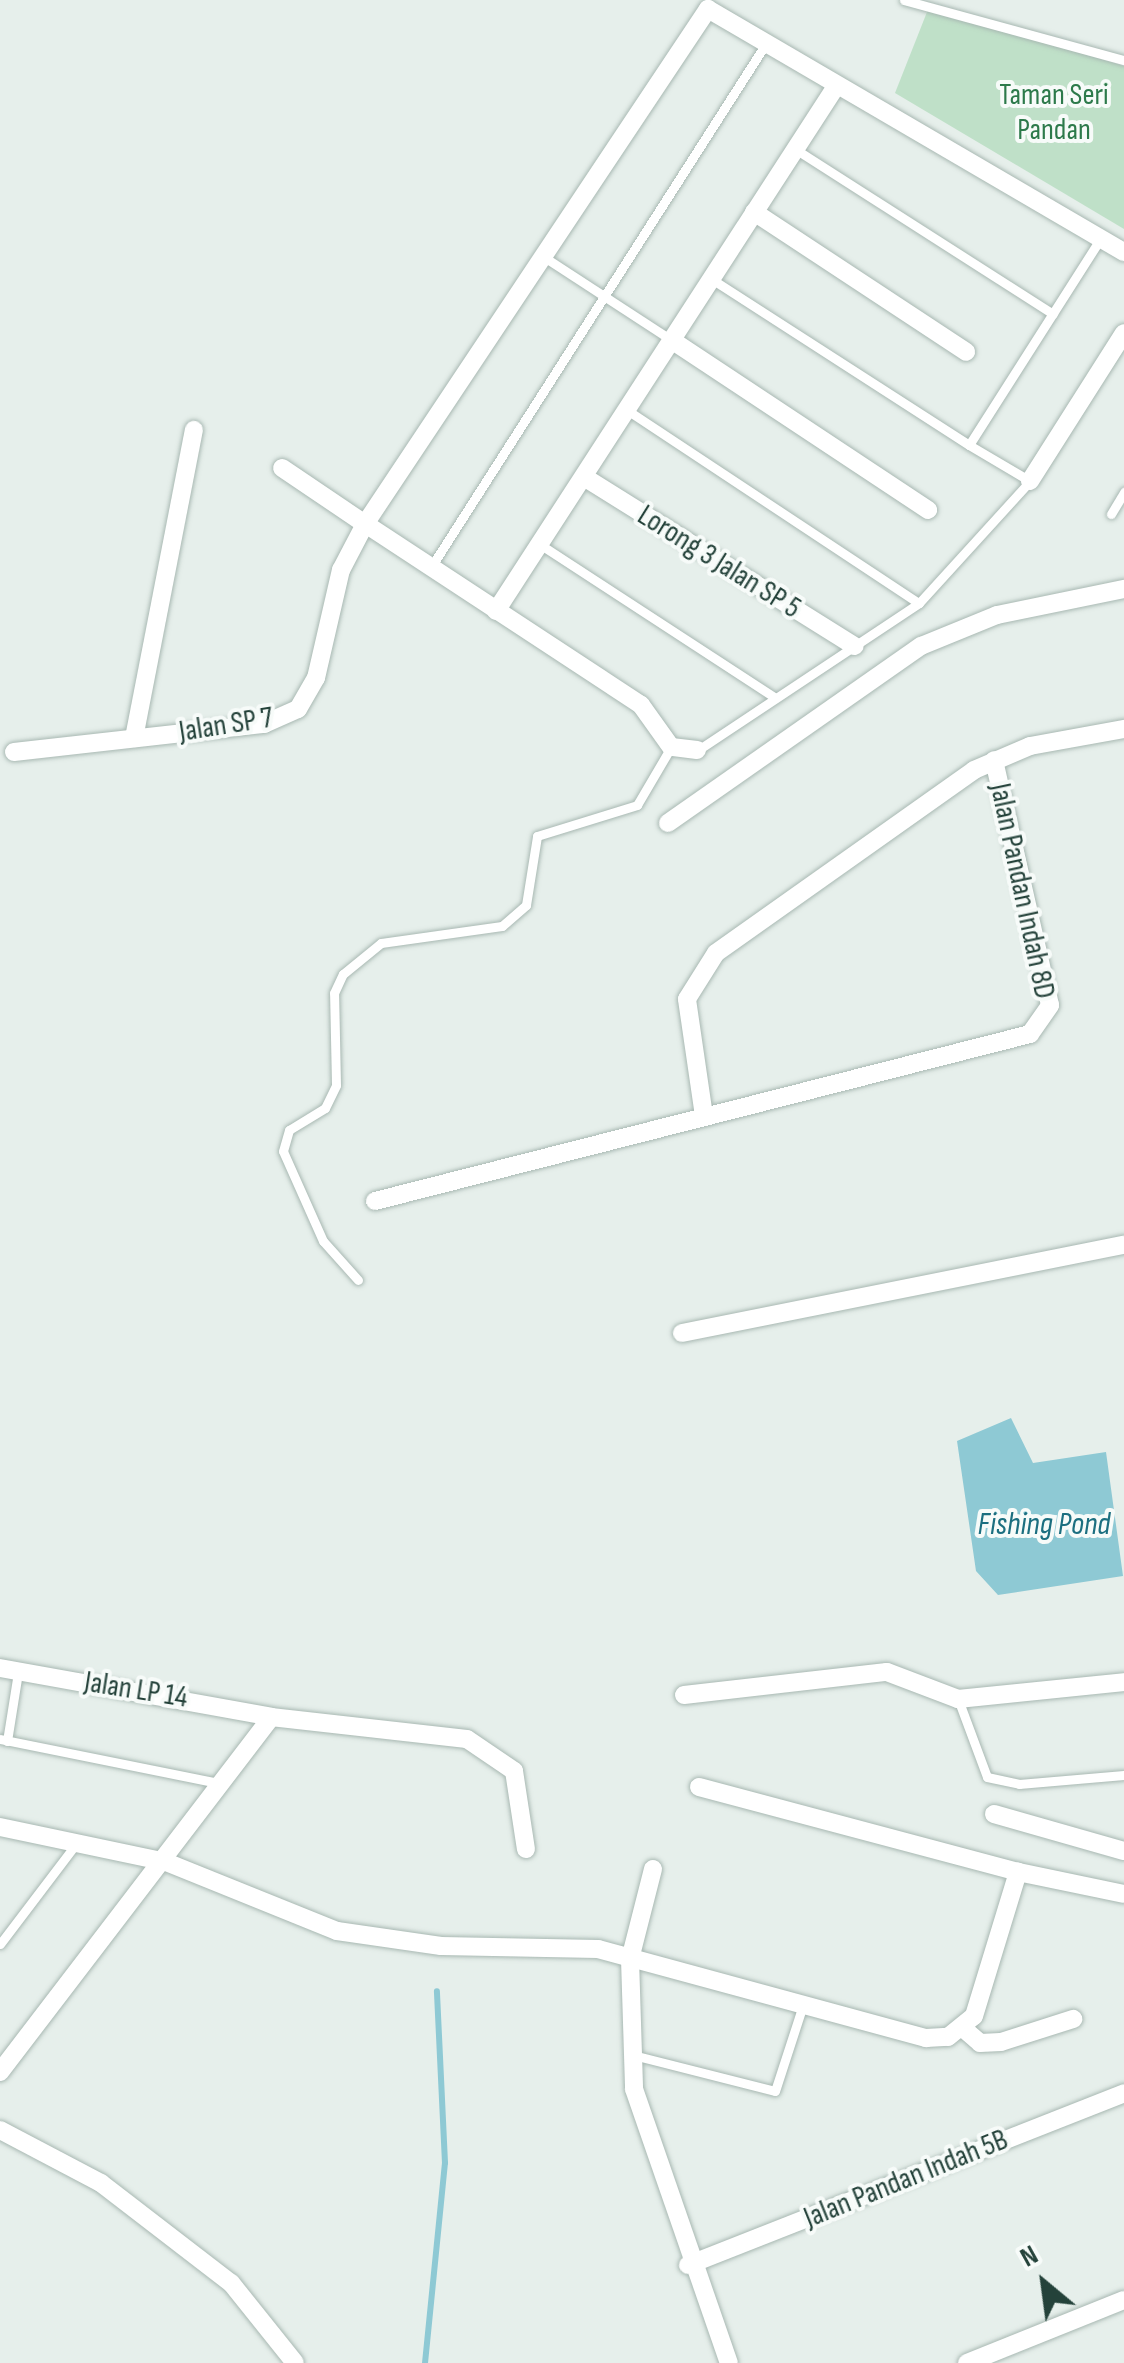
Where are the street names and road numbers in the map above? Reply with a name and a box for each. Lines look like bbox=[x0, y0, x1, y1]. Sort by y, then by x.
street label: Lorong 3 Jalan SP 5 bbox=[631, 498, 807, 626]
street label: Jalan SP 7 bbox=[176, 700, 276, 750]
street label: Jalan Pandan Indah 8D bbox=[982, 780, 1062, 1002]
street label: Jalan LP 14 bbox=[82, 1664, 190, 1716]
street label: Jalan Pandan Indah 5B bbox=[799, 2122, 1013, 2236]

